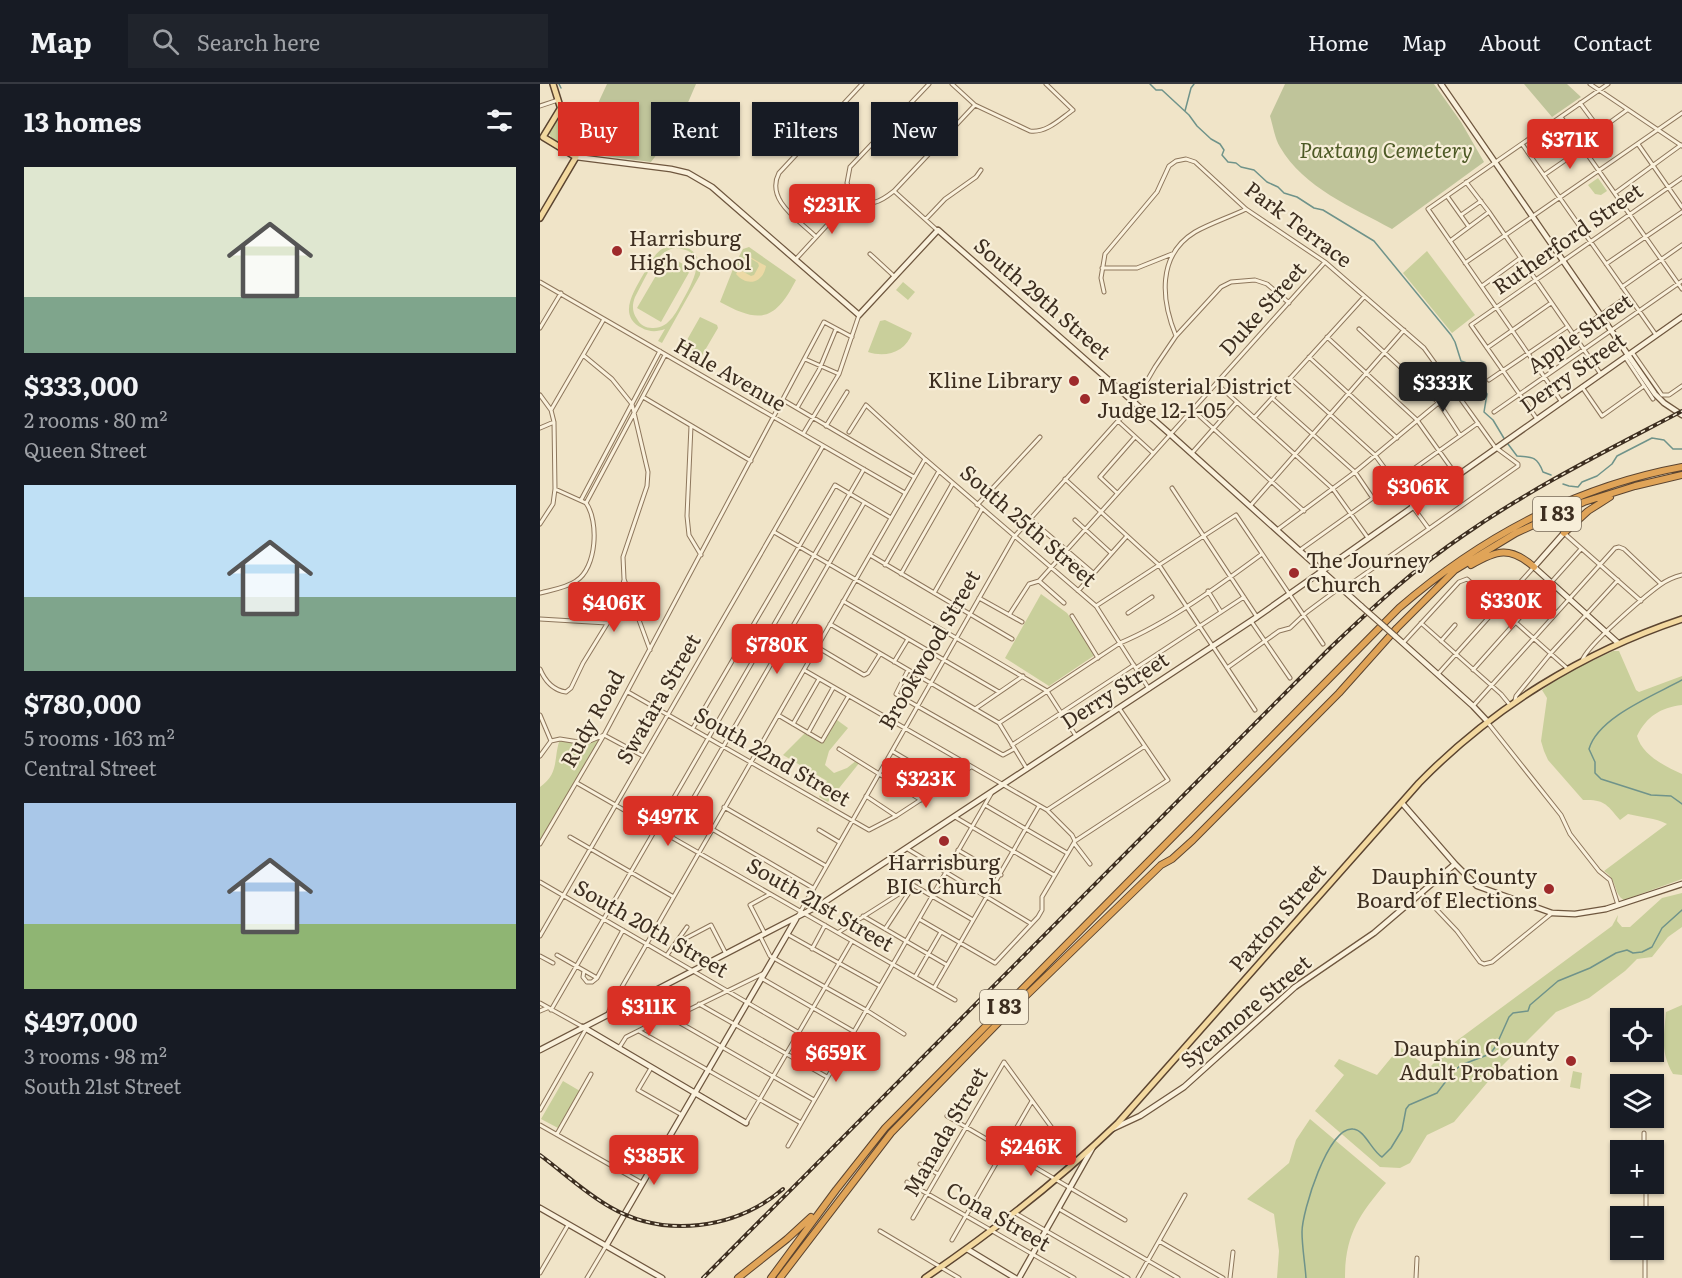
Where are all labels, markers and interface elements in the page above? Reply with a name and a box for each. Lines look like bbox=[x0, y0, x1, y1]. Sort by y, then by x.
search box bbox=[128, 14, 548, 68]
text: Map bbox=[30, 20, 92, 62]
icon: search bbox=[149, 25, 182, 58]
text: Search here bbox=[197, 25, 320, 58]
text: Home bbox=[1308, 26, 1369, 57]
text: Map bbox=[1402, 26, 1446, 57]
text: About bbox=[1479, 26, 1541, 57]
text: Contact bbox=[1574, 26, 1652, 57]
text: 13 homes bbox=[24, 101, 142, 140]
chip: Buy bbox=[558, 102, 639, 156]
chip: Rent bbox=[651, 102, 740, 156]
chip: Filters bbox=[752, 102, 859, 156]
chip: New bbox=[871, 102, 958, 156]
icon: filters bbox=[483, 104, 516, 137]
pin: $371K bbox=[1528, 119, 1612, 170]
text: $371K bbox=[1541, 123, 1599, 153]
park label: Paxtang Cemetery bbox=[1299, 133, 1473, 164]
street label: Park Terrace bbox=[1239, 172, 1360, 274]
street label: Rutherford Street bbox=[1485, 173, 1648, 300]
pin: $231K bbox=[790, 184, 874, 235]
text: $231K bbox=[803, 188, 861, 218]
icon: home bbox=[216, 206, 324, 314]
place label: Harrisburg High School bbox=[629, 221, 751, 276]
street label: South 29th Street bbox=[968, 229, 1119, 366]
marker: Harrisburg High School bbox=[610, 244, 624, 258]
street label: Duke Street bbox=[1210, 253, 1312, 361]
street label: Apple Street bbox=[1520, 284, 1638, 380]
street label: Derry Street bbox=[1512, 323, 1631, 419]
street label: Hale Avenue bbox=[670, 328, 793, 417]
pin: $333K bbox=[1401, 362, 1485, 413]
place label: Kline Library bbox=[928, 363, 1063, 394]
text: $333,000 bbox=[24, 365, 138, 404]
text: $333K bbox=[1413, 366, 1473, 396]
place label: Magisterial District Judge 12-1-05 bbox=[1097, 369, 1292, 424]
marker: Kline Library bbox=[1067, 374, 1081, 388]
marker: Magisterial District Judge 12-1-05 bbox=[1078, 392, 1092, 406]
text: 2 rooms · 80 m² bbox=[24, 404, 167, 434]
text: Queen Street bbox=[24, 434, 147, 464]
street label: South 25th Street bbox=[955, 456, 1105, 593]
pin: $306K bbox=[1376, 466, 1460, 517]
text: $306K bbox=[1387, 470, 1449, 500]
road number: I 83 bbox=[1533, 497, 1581, 531]
icon: home bbox=[216, 524, 324, 632]
place label: The Journey Church bbox=[1306, 543, 1431, 598]
street label: Brookwood Street bbox=[869, 563, 986, 734]
marker: The Journey Church bbox=[1287, 566, 1301, 580]
pin: $330K bbox=[1469, 580, 1553, 631]
pin: $406K bbox=[572, 582, 656, 633]
text: $330K bbox=[1480, 584, 1542, 614]
text: $406K bbox=[582, 586, 646, 616]
pin: $780K bbox=[735, 624, 819, 675]
street label: Swatara Street bbox=[607, 626, 707, 769]
text: $780K bbox=[746, 628, 808, 658]
street label: Derry Street bbox=[1054, 642, 1174, 735]
street label: Rudy Road bbox=[551, 663, 630, 772]
text: $780,000 bbox=[24, 683, 141, 722]
street label: South 22nd Street bbox=[689, 697, 858, 813]
text: 5 rooms · 163 m² bbox=[24, 722, 175, 752]
text: Central Street bbox=[24, 752, 157, 782]
pin: $323K bbox=[884, 758, 968, 809]
text: $323K bbox=[896, 762, 956, 792]
pin: $497K bbox=[626, 796, 710, 847]
text: $497K bbox=[637, 800, 699, 830]
marker: Harrisburg BIC Church bbox=[937, 834, 951, 848]
icon: home bbox=[216, 842, 324, 950]
place label: Harrisburg BIC Church bbox=[886, 845, 1002, 900]
street label: South 21st Street bbox=[742, 848, 901, 958]
street label: Paxton Street bbox=[1220, 855, 1332, 977]
place label: Dauphin County Board of Elections bbox=[1356, 859, 1538, 914]
street label: South 20th Street bbox=[569, 870, 736, 984]
marker: Dauphin County Board of Elections bbox=[1542, 882, 1556, 896]
street label: Sycamore Street bbox=[1172, 946, 1317, 1074]
pin: $311K bbox=[607, 986, 691, 1037]
text: $311K bbox=[621, 990, 677, 1020]
road number: I 83 bbox=[980, 990, 1028, 1024]
text: $497,000 bbox=[24, 1001, 138, 1040]
map controls bbox=[1610, 1008, 1664, 1260]
button: locate bbox=[1610, 1008, 1664, 1062]
place label: Dauphin County Adult Probation bbox=[1393, 1031, 1560, 1086]
pin: $659K bbox=[794, 1032, 878, 1083]
text: $659K bbox=[805, 1036, 867, 1066]
text: 3 rooms · 98 m² bbox=[24, 1040, 167, 1070]
marker: Dauphin County Adult Probation bbox=[1564, 1054, 1578, 1068]
street label: Manada Street bbox=[894, 1060, 994, 1201]
text: South 21st Street bbox=[24, 1070, 181, 1100]
button: layers bbox=[1610, 1074, 1664, 1128]
pin: $246K bbox=[989, 1126, 1073, 1177]
text: $246K bbox=[1000, 1130, 1062, 1160]
pin: $385K bbox=[612, 1135, 696, 1186]
text: $385K bbox=[623, 1139, 685, 1169]
button: + bbox=[1610, 1140, 1664, 1194]
street label: Cona Street bbox=[941, 1172, 1058, 1258]
button: − bbox=[1610, 1206, 1664, 1260]

